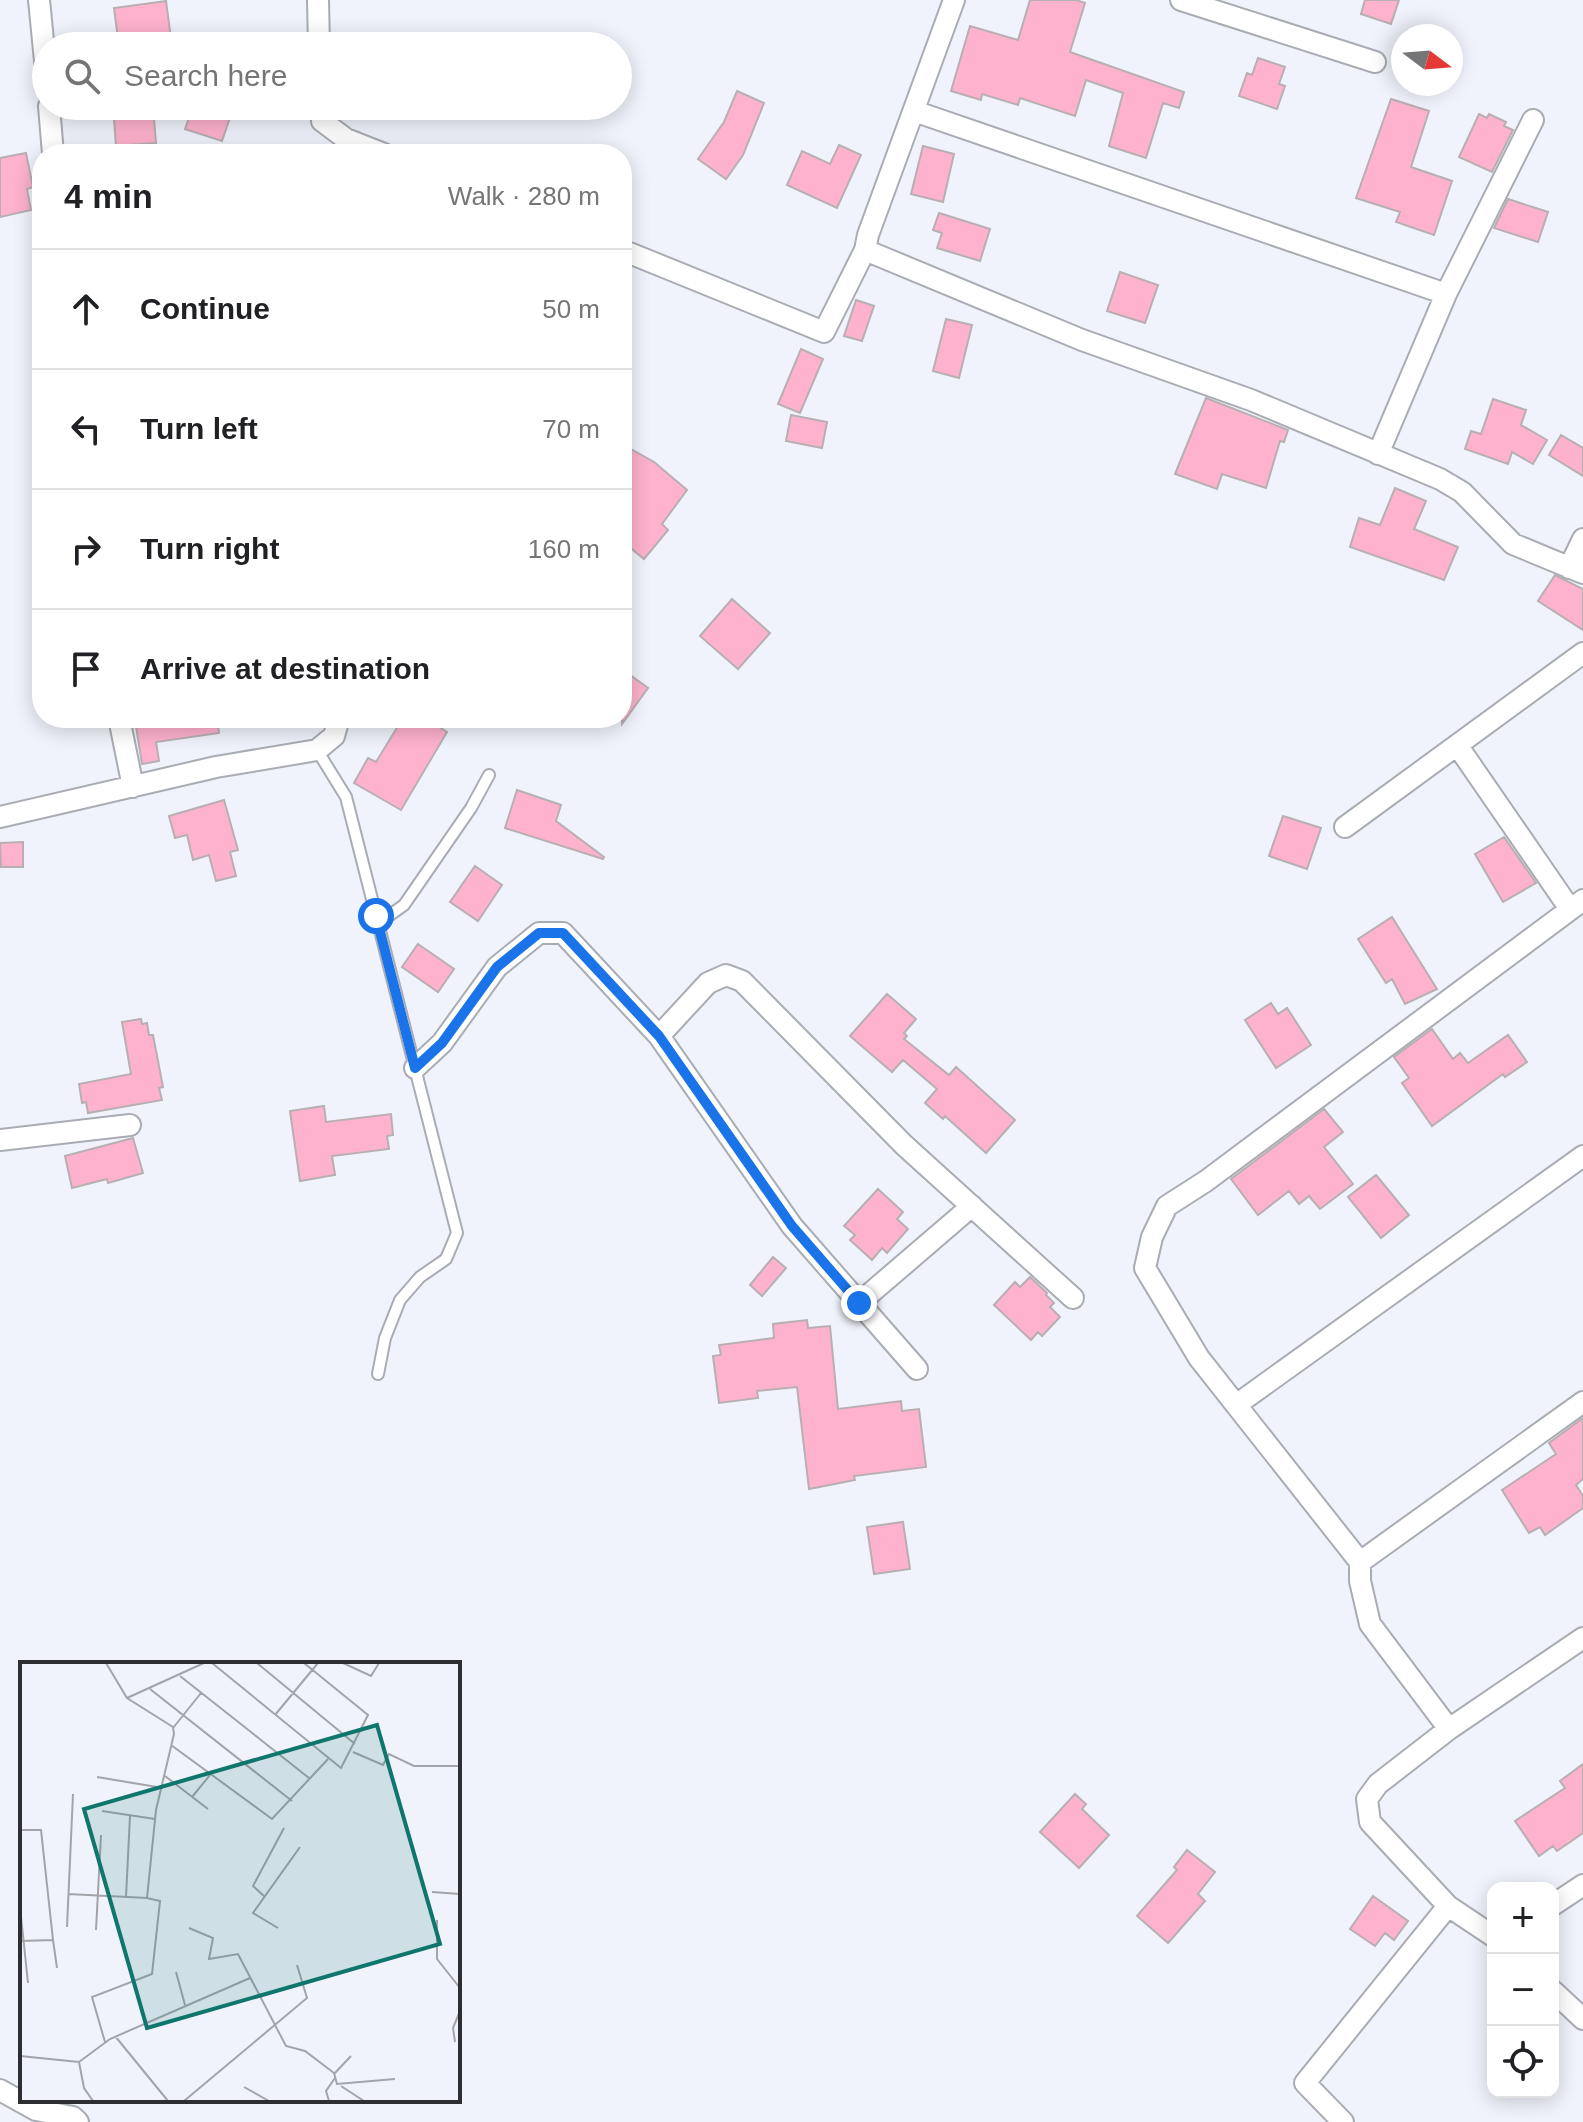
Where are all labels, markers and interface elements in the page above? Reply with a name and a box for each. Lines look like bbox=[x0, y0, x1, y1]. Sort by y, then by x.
north arrow bbox=[1391, 24, 1463, 96]
search box bbox=[32, 32, 632, 120]
icon: search bbox=[60, 54, 104, 98]
text: Search here bbox=[124, 59, 287, 92]
text: 4 min bbox=[64, 177, 153, 215]
text: Walk · 280 m bbox=[448, 181, 600, 211]
icon: ahead bbox=[64, 287, 108, 331]
text: Continue bbox=[140, 292, 270, 325]
text: 50 m bbox=[542, 294, 600, 324]
icon: left bbox=[64, 407, 108, 451]
text: Turn left bbox=[140, 412, 258, 445]
text: 70 m bbox=[542, 414, 600, 444]
icon: right bbox=[64, 527, 108, 571]
text: Turn right bbox=[140, 532, 279, 565]
text: 160 m bbox=[528, 534, 600, 564]
icon: arrive bbox=[64, 647, 108, 691]
text: Arrive at destination bbox=[140, 652, 430, 685]
route start bbox=[358, 898, 394, 934]
route end bbox=[841, 1285, 877, 1321]
inset map bbox=[20, 1662, 460, 2102]
map controls bbox=[1487, 1882, 1559, 2098]
button: + bbox=[1487, 1882, 1559, 1954]
button: − bbox=[1487, 1954, 1559, 2026]
button: locate bbox=[1487, 2026, 1559, 2098]

